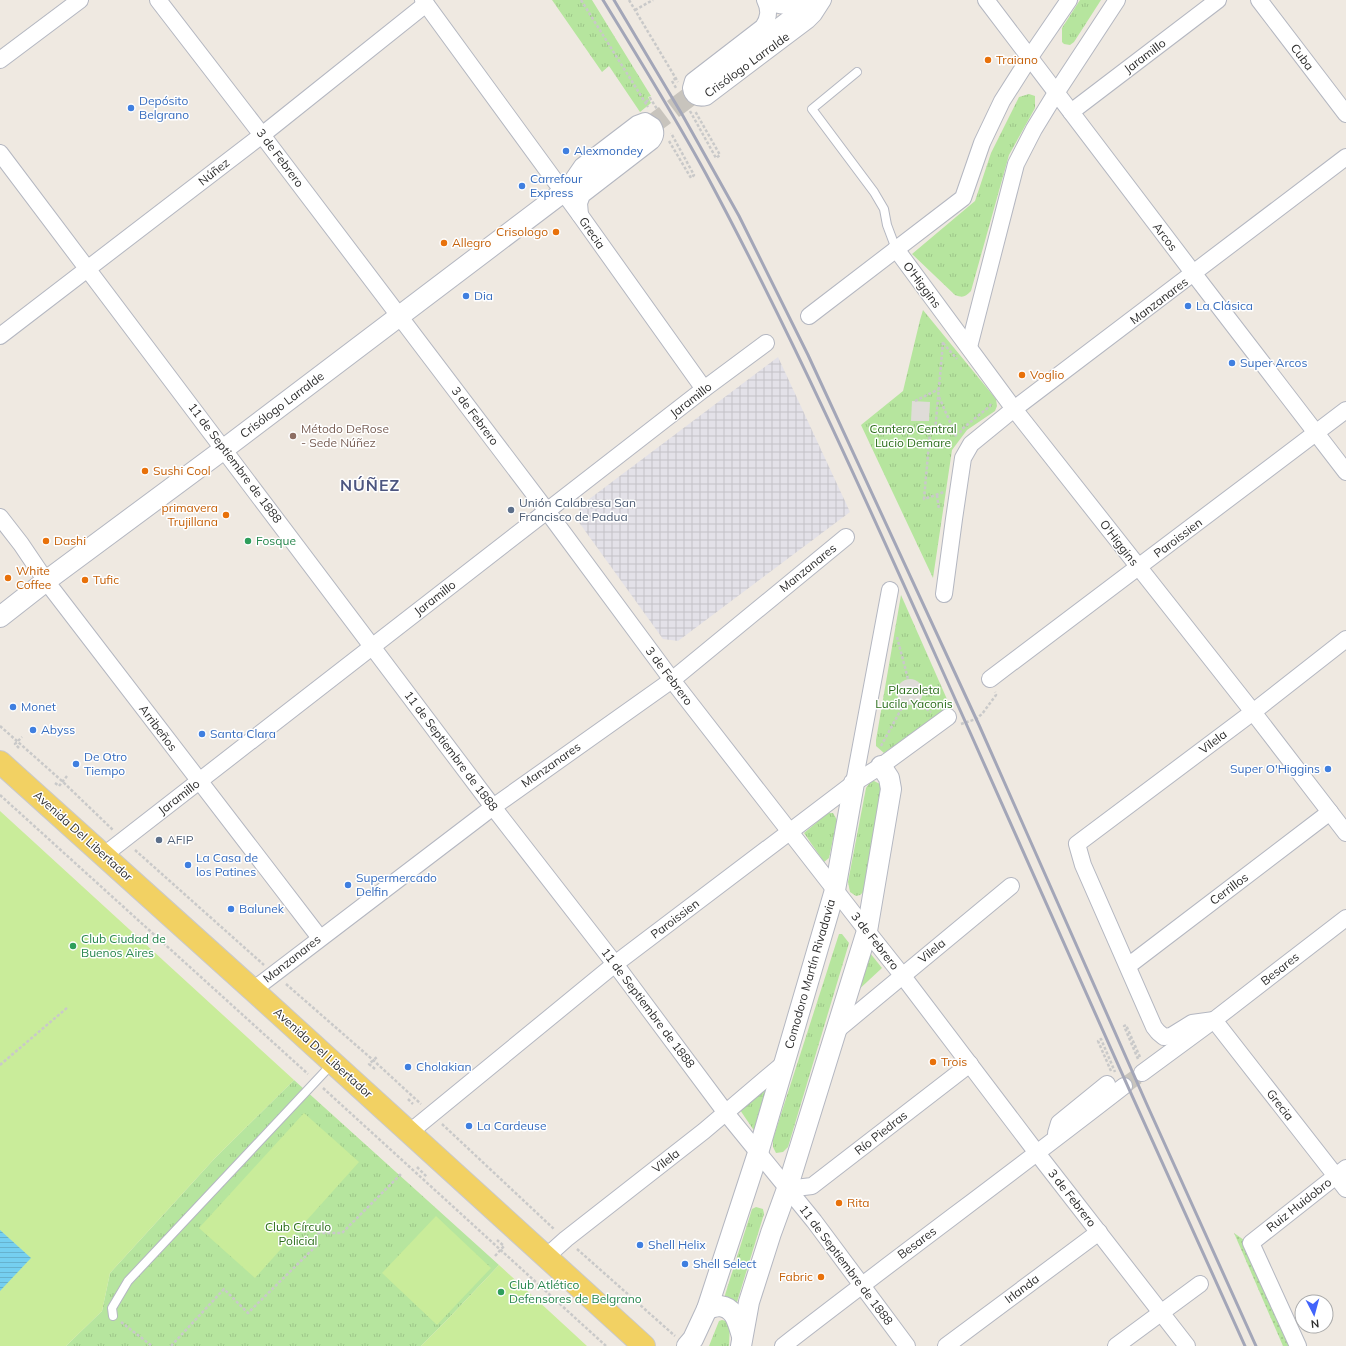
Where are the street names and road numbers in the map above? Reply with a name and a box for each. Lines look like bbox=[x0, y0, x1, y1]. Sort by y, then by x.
street label: Crisólogo Larralde bbox=[701, 29, 792, 100]
street label: Jaramillo bbox=[1121, 35, 1169, 76]
street label: Cuba bbox=[1288, 40, 1317, 73]
street label: 3 de Febrero bbox=[254, 125, 307, 190]
street label: Núñez bbox=[195, 155, 232, 188]
street label: Grecia bbox=[576, 214, 609, 252]
street label: Arcos bbox=[1150, 220, 1181, 254]
street label: O'Higgins bbox=[900, 259, 945, 311]
street label: Manzanares bbox=[1127, 274, 1191, 327]
street label: Crisólogo Larralde bbox=[237, 368, 327, 441]
street label: Jaramillo bbox=[667, 379, 715, 420]
street label: 3 de Febrero bbox=[449, 383, 502, 448]
street label: 11 de Septiembre de 1888 bbox=[185, 400, 285, 526]
street label: Paroissien bbox=[1150, 514, 1205, 561]
street label: O'Higgins bbox=[1097, 517, 1142, 569]
street label: Manzanares bbox=[776, 540, 839, 595]
street label: Jaramillo bbox=[411, 577, 459, 618]
street label: 3 de Febrero bbox=[643, 643, 696, 708]
street label: 11 de Septiembre de 1888 bbox=[401, 688, 501, 814]
street label: Arribeños bbox=[136, 702, 181, 754]
street label: Vilela bbox=[1196, 726, 1229, 757]
street label: Manzanares bbox=[518, 739, 583, 790]
street label: Jaramillo bbox=[155, 776, 203, 817]
street label: Avenida Del Libertador bbox=[31, 787, 136, 884]
street label: Cerrillos bbox=[1206, 869, 1251, 908]
street label: Paroissien bbox=[647, 895, 702, 942]
street label: Comodoro Martín Rivadavia bbox=[781, 897, 838, 1050]
street label: 3 de Febrero bbox=[848, 909, 903, 973]
street label: Manzanares bbox=[260, 931, 323, 986]
street label: Vilela bbox=[915, 935, 948, 966]
street label: 11 de Septiembre de 1888 bbox=[598, 945, 698, 1071]
street label: Besares bbox=[1257, 949, 1302, 988]
street label: Avenida Del Libertador bbox=[271, 1004, 376, 1101]
street label: Grecia bbox=[1264, 1086, 1297, 1123]
street label: Río Piedras bbox=[851, 1107, 910, 1158]
street label: Vilela bbox=[649, 1145, 682, 1176]
street label: 3 de Febrero bbox=[1045, 1166, 1100, 1230]
street label: Ruiz Huidobro bbox=[1263, 1174, 1334, 1235]
street label: 11 de Septiembre de 1888 bbox=[796, 1202, 896, 1328]
street label: Besares bbox=[894, 1223, 939, 1262]
street label: Irlanda bbox=[1002, 1271, 1042, 1306]

